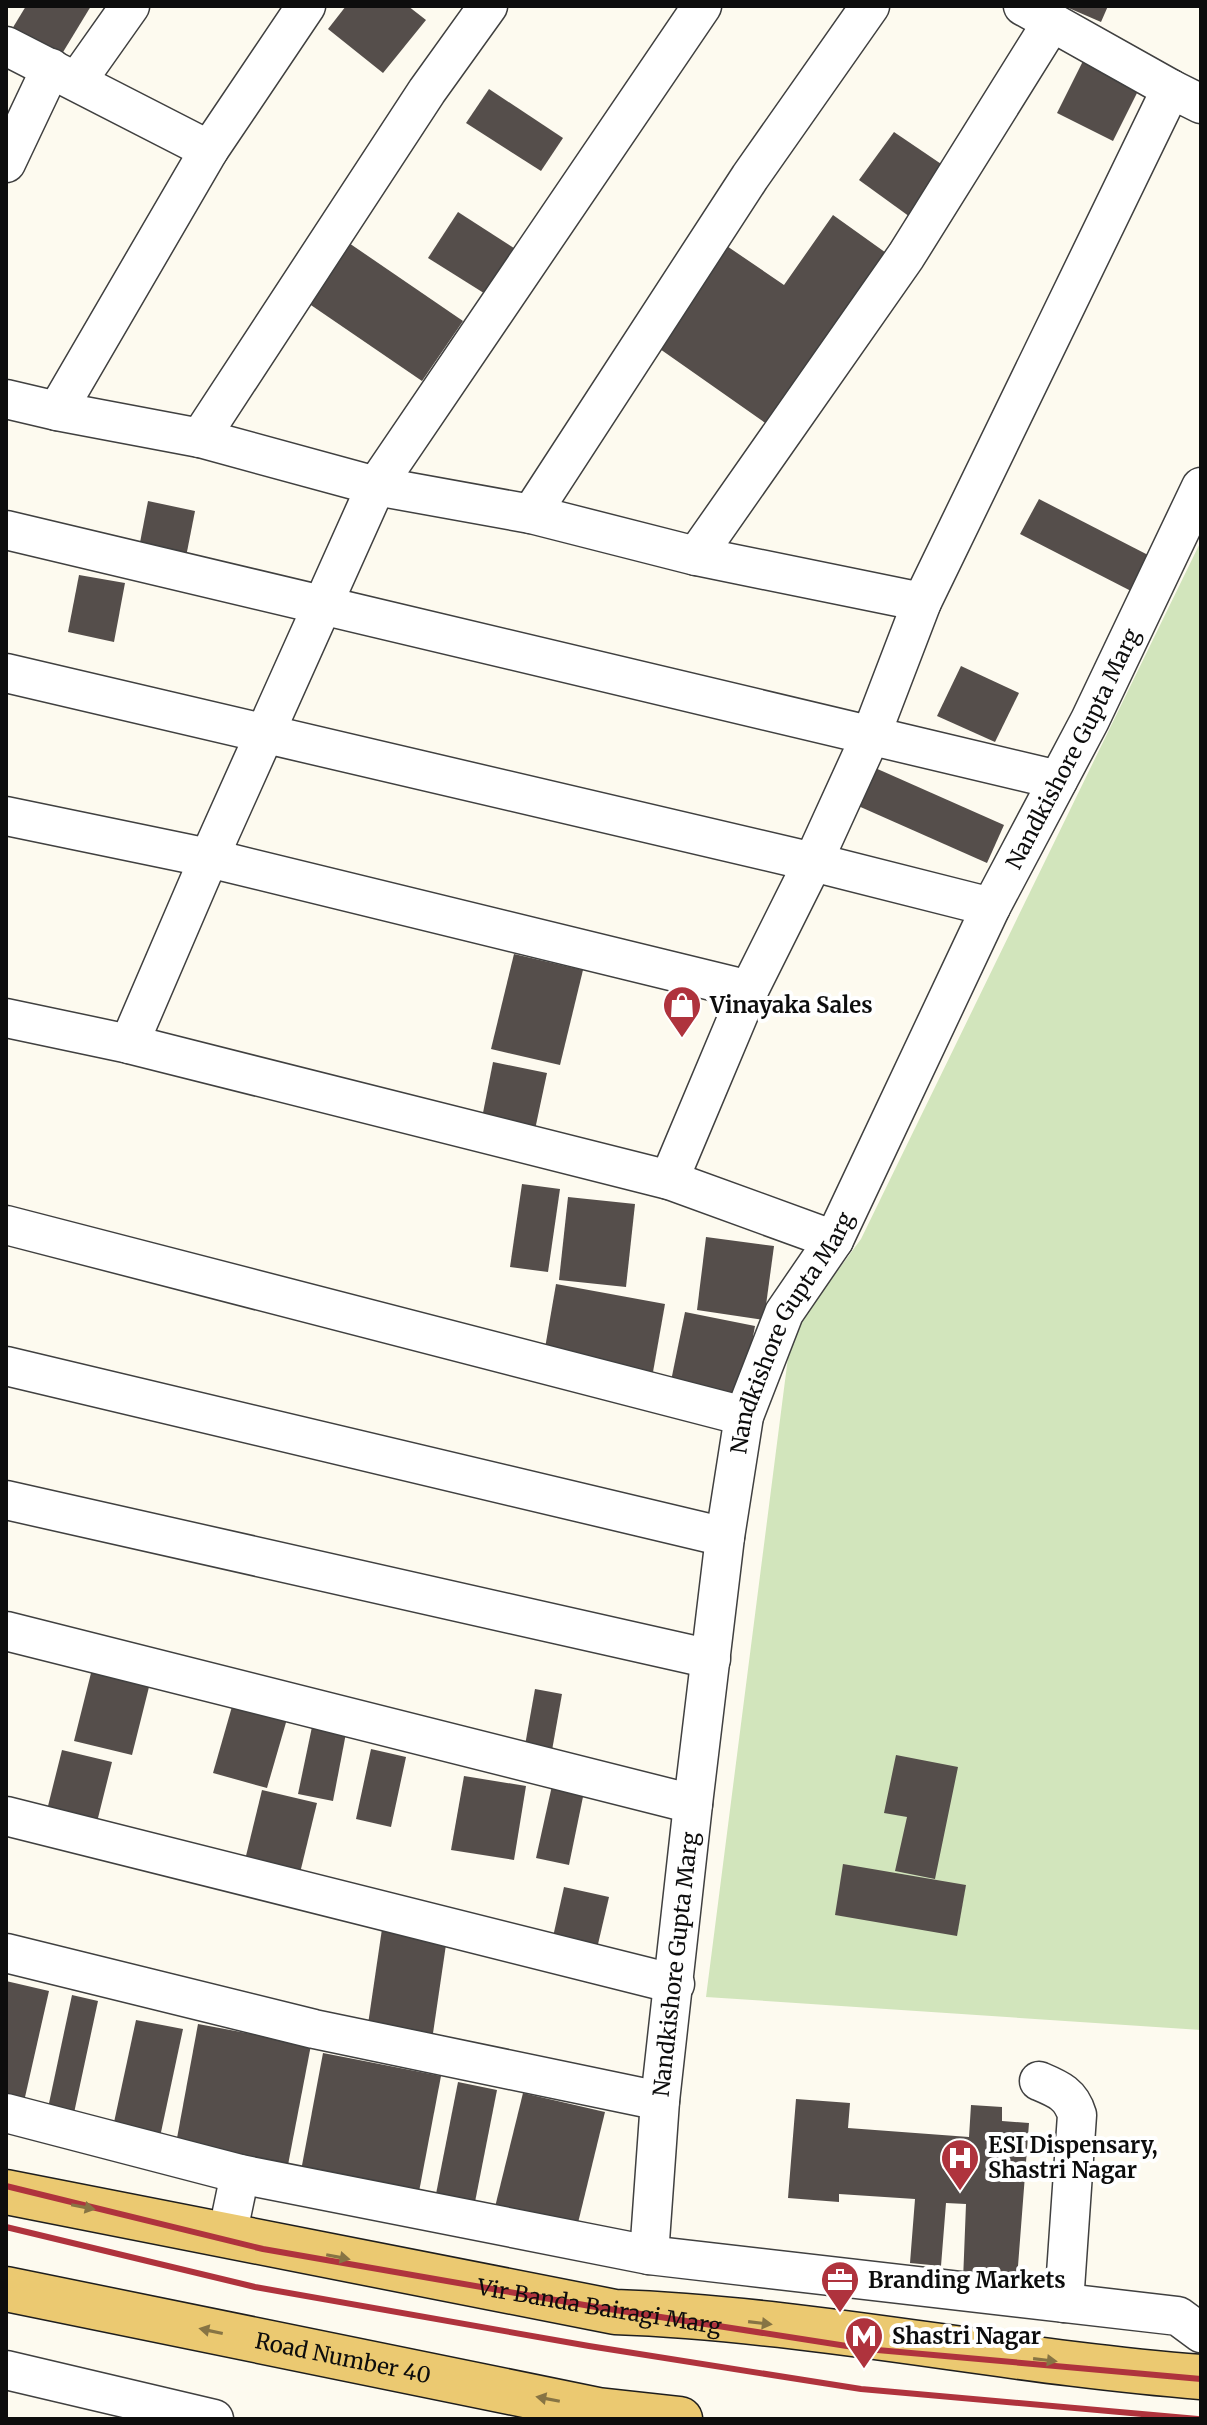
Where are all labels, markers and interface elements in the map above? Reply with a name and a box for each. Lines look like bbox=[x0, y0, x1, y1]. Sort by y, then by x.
street label: Nandkishore Gupta Marg bbox=[1000, 624, 1146, 874]
shop icon: Vinayaka Sales bbox=[661, 984, 703, 1039]
place label: Vinayaka Sales bbox=[709, 991, 873, 1019]
street label: Nandkishore Gupta Marg bbox=[724, 1207, 859, 1456]
street label: Nandkishore Gupta Marg bbox=[647, 1830, 704, 2098]
place label: ESI Dispensary, Shastri Nagar bbox=[988, 2131, 1158, 2184]
hospital icon: ESI Dispensary, Shastri Nagar bbox=[939, 2137, 981, 2192]
one-way arrow bbox=[70, 2202, 95, 2214]
one-way arrow bbox=[325, 2252, 350, 2264]
office icon: Branding Markets bbox=[819, 2259, 861, 2314]
place label: Branding Markets bbox=[868, 2266, 1066, 2294]
street label: Vir Banda Bairagi Marg bbox=[474, 2272, 723, 2340]
metro station icon: Shastri Nagar bbox=[843, 2315, 885, 2370]
one-way arrow bbox=[748, 2317, 773, 2330]
place label: Shastri Nagar bbox=[892, 2322, 1041, 2350]
one-way arrow bbox=[198, 2324, 223, 2337]
street label: Road Number 40 bbox=[253, 2326, 433, 2389]
one-way arrow bbox=[1033, 2353, 1058, 2366]
one-way arrow bbox=[535, 2393, 560, 2405]

